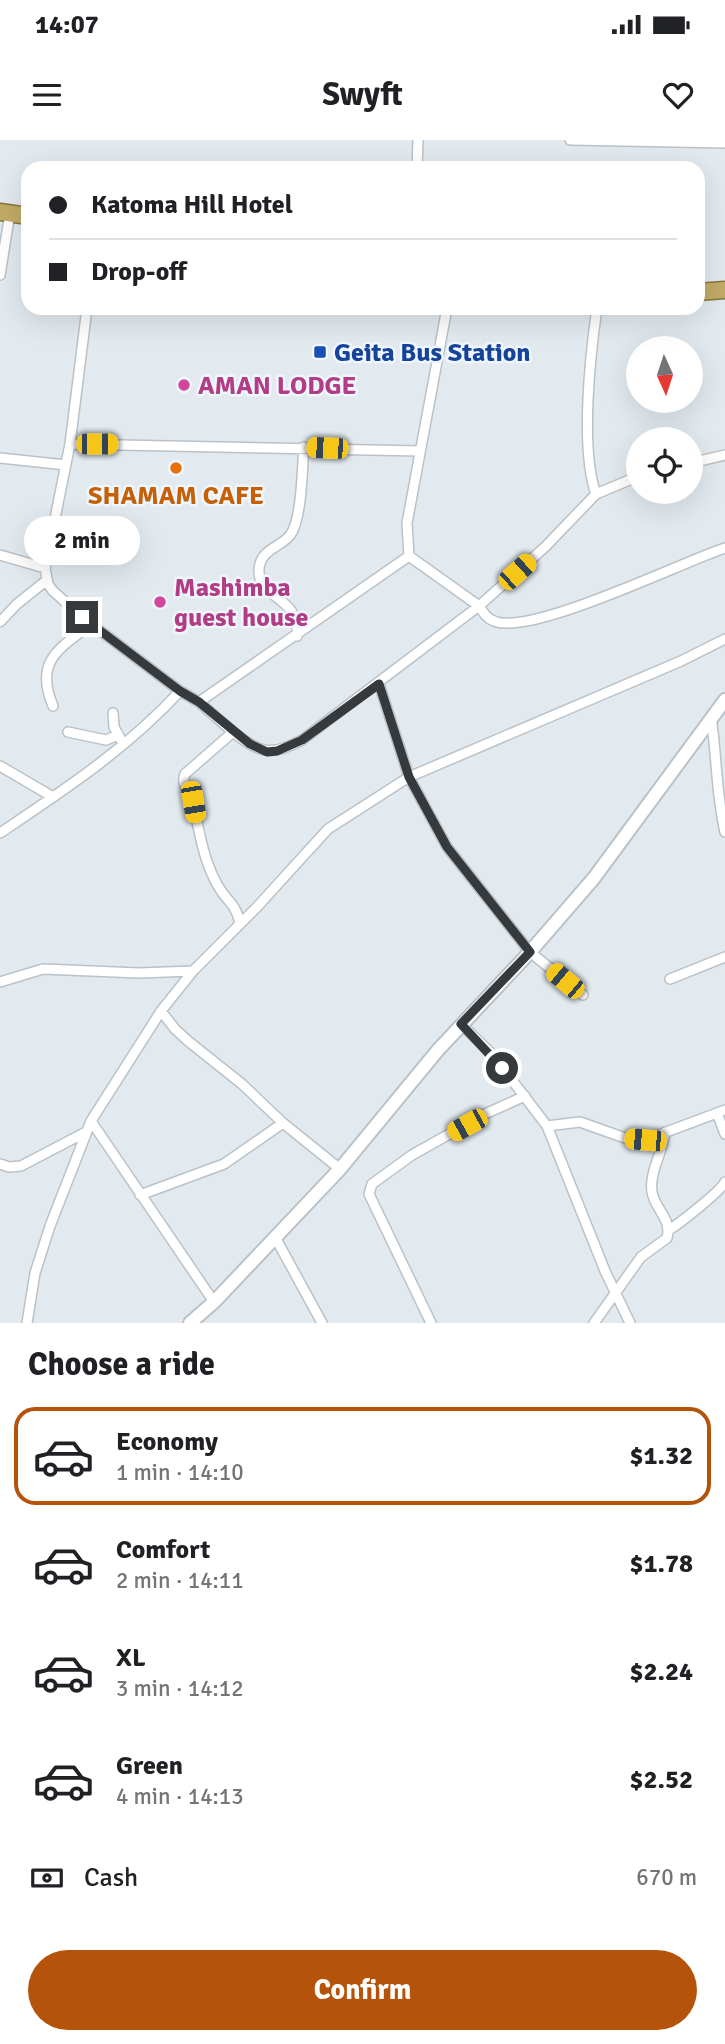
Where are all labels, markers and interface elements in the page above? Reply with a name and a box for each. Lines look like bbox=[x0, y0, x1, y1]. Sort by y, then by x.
text: 14:07 bbox=[35, 9, 99, 41]
text: Swyft bbox=[322, 75, 403, 114]
icon: menu bbox=[28, 76, 66, 114]
icon: heart bbox=[659, 76, 697, 114]
text: Katoma Hill Hotel bbox=[91, 189, 293, 221]
text: Drop-off bbox=[91, 256, 187, 288]
north arrow bbox=[626, 336, 704, 413]
map controls bbox=[626, 336, 703, 504]
place label: Geita Bus Station bbox=[334, 337, 531, 369]
marker: Geita Bus Station bbox=[312, 344, 328, 360]
place label: AMAN LODGE bbox=[198, 370, 356, 402]
marker: AMAN LODGE bbox=[176, 377, 192, 393]
button: locate bbox=[626, 427, 703, 504]
car bbox=[77, 434, 119, 455]
car bbox=[306, 437, 349, 459]
marker: SHAMAM CAFE bbox=[168, 460, 184, 476]
place label: SHAMAM CAFE bbox=[88, 480, 264, 512]
callout: 2 min bbox=[24, 516, 140, 564]
text: 2 min bbox=[54, 526, 110, 555]
car bbox=[495, 550, 540, 594]
place label: Mashimba guest house bbox=[174, 572, 309, 634]
marker: Mashimba guest house bbox=[152, 594, 168, 610]
route end bbox=[66, 601, 98, 633]
car bbox=[180, 779, 207, 825]
car bbox=[543, 959, 588, 1003]
route start bbox=[486, 1052, 518, 1084]
car bbox=[444, 1106, 491, 1144]
car bbox=[624, 1128, 667, 1152]
text: Choose a ride bbox=[28, 1345, 215, 1384]
icon: car bbox=[32, 1425, 95, 1488]
text: Economy bbox=[116, 1426, 218, 1458]
text: $1.32 bbox=[629, 1440, 693, 1472]
text: 1 min · 14:10 bbox=[116, 1458, 244, 1487]
icon: car bbox=[32, 1533, 95, 1596]
text: Comfort bbox=[116, 1534, 210, 1566]
text: $1.78 bbox=[629, 1548, 693, 1580]
text: 2 min · 14:11 bbox=[116, 1566, 244, 1595]
icon: car bbox=[32, 1641, 95, 1704]
text: XL bbox=[116, 1642, 146, 1674]
text: $2.24 bbox=[629, 1656, 693, 1688]
text: 3 min · 14:12 bbox=[116, 1674, 244, 1703]
icon: car bbox=[32, 1749, 95, 1812]
text: Green bbox=[116, 1750, 183, 1782]
text: $2.52 bbox=[629, 1764, 693, 1796]
text: 4 min · 14:13 bbox=[116, 1782, 244, 1811]
icon: cash bbox=[28, 1859, 66, 1897]
text: Cash bbox=[84, 1862, 138, 1894]
text: 670 m bbox=[636, 1863, 697, 1892]
button: Confirm bbox=[28, 1950, 697, 2030]

